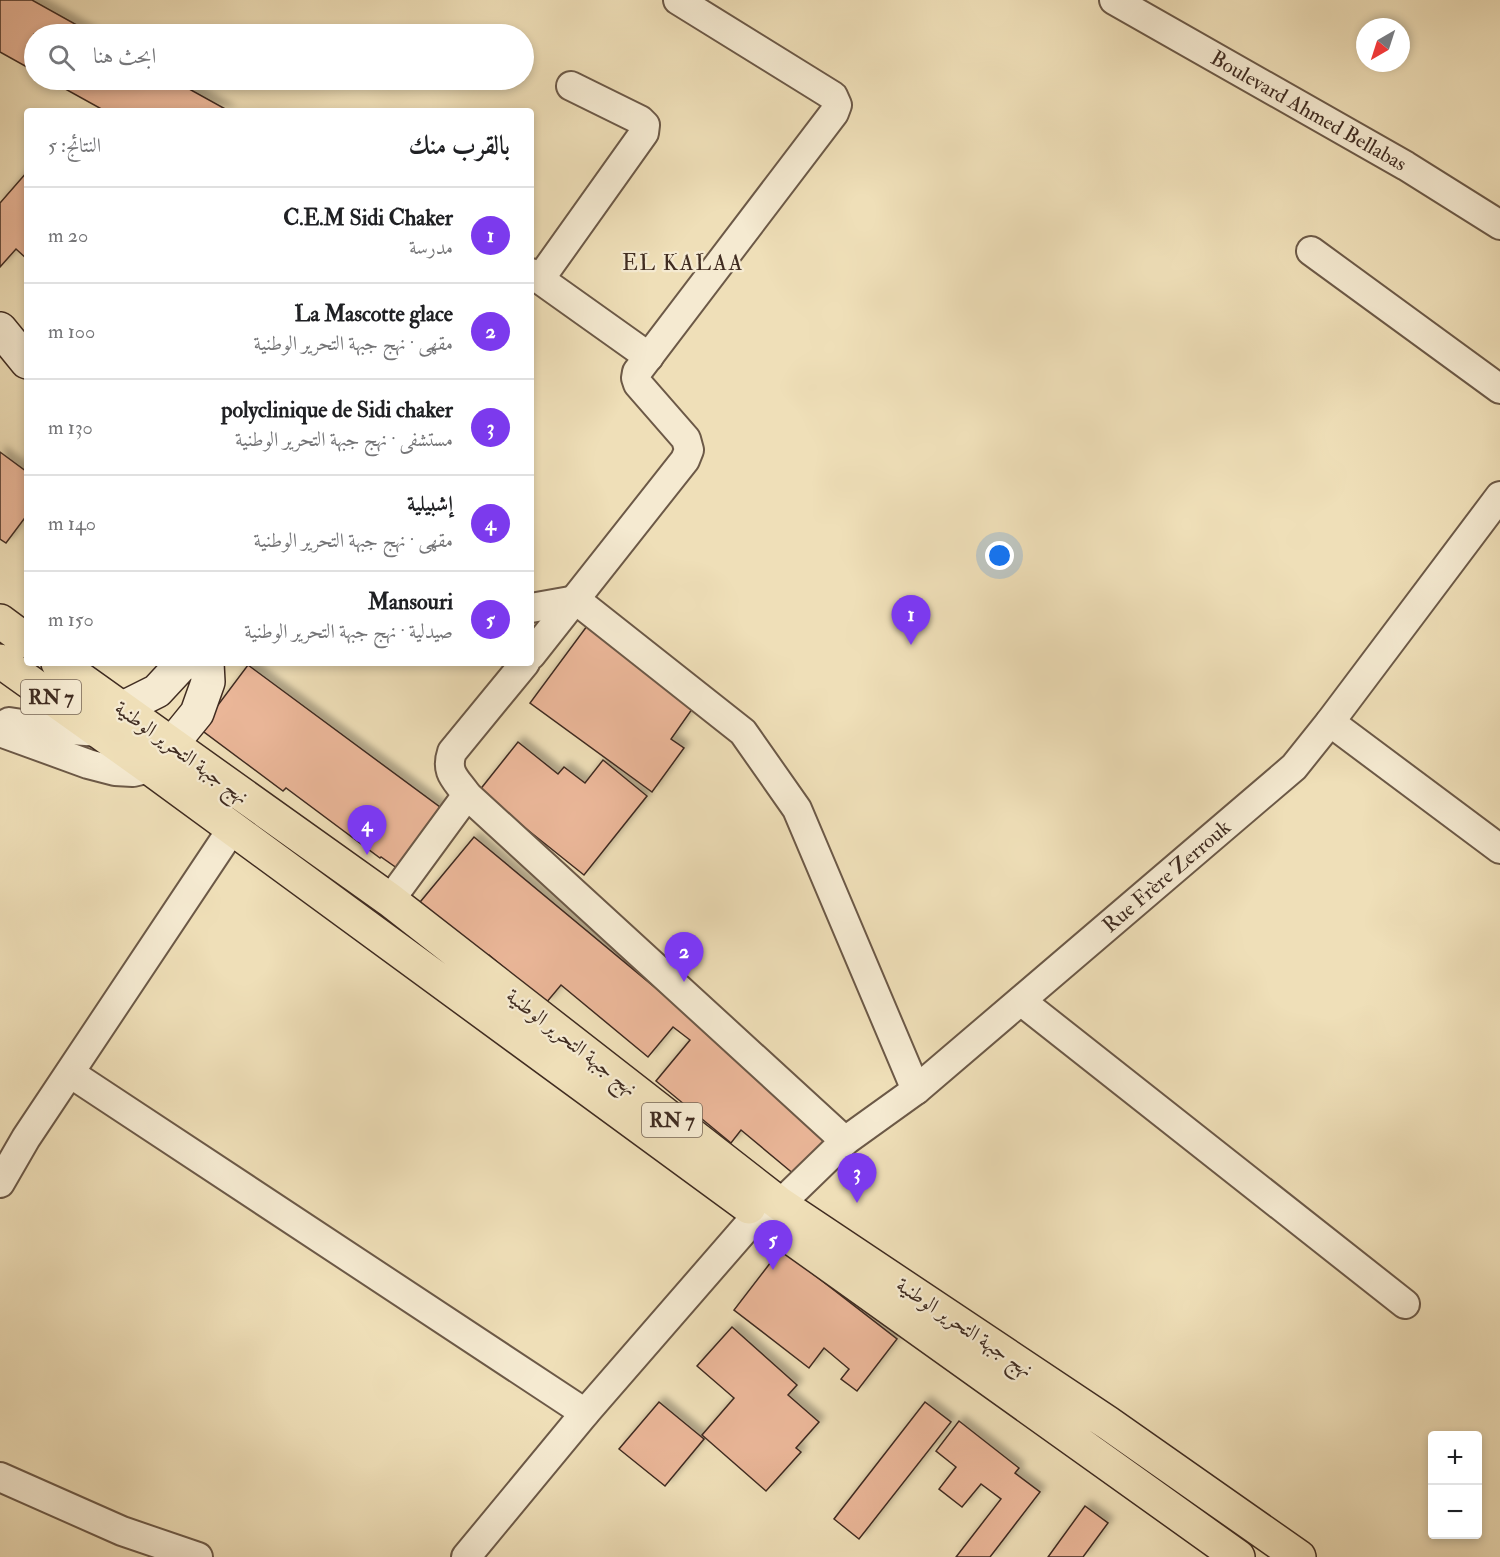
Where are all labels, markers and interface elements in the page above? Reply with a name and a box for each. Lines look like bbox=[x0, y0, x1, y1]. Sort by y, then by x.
north arrow bbox=[1356, 18, 1410, 72]
search box bbox=[24, 24, 534, 90]
icon: search bbox=[45, 41, 78, 74]
text: ابحث هنا bbox=[93, 42, 156, 70]
street label: Boulevard Ahmed Bellabas bbox=[1206, 45, 1411, 178]
text: بالقرب منك bbox=[408, 130, 510, 162]
text: النتائج: 5 bbox=[48, 133, 101, 158]
text: C.E.M Sidi Chaker bbox=[283, 204, 453, 232]
text: 20 m bbox=[48, 223, 88, 248]
text: 1 bbox=[487, 223, 494, 248]
text: مدرسة bbox=[409, 235, 453, 260]
district label: EL KALAA bbox=[622, 249, 744, 277]
text: La Mascotte glace bbox=[295, 300, 453, 328]
text: 100 m bbox=[48, 319, 95, 344]
text: 2 bbox=[485, 319, 496, 344]
text: مقهى · نهج جبهة التحرير الوطنية bbox=[254, 331, 453, 356]
text: polyclinique de Sidi chaker bbox=[221, 396, 453, 424]
text: 130 m bbox=[48, 415, 93, 440]
text: 3 bbox=[487, 415, 494, 440]
text: مستشفى · نهج جبهة التحرير الوطنية bbox=[235, 427, 453, 452]
text: إشبيلية bbox=[407, 490, 453, 518]
text: 140 m bbox=[48, 511, 96, 536]
text: 4 bbox=[485, 511, 496, 536]
text: مقهى · نهج جبهة التحرير الوطنية bbox=[254, 528, 453, 553]
your location bbox=[985, 541, 1014, 570]
text: Mansouri bbox=[368, 588, 453, 616]
pin: 1 bbox=[892, 596, 930, 645]
text: 150 m bbox=[48, 607, 94, 632]
text: 5 bbox=[486, 607, 495, 632]
text: صيدلية · نهج جبهة التحرير الوطنية bbox=[244, 619, 453, 644]
road number: RN 7 bbox=[21, 680, 81, 714]
street label: نهج جبهة التحرير الوطنية bbox=[106, 695, 254, 814]
pin: 4 bbox=[348, 806, 386, 855]
street label: Rue Frère Zerrouk bbox=[1097, 814, 1236, 939]
pin: 2 bbox=[664, 932, 704, 982]
street label: نهج جبهة التحرير الوطنية bbox=[497, 983, 643, 1106]
road number: RN 7 bbox=[642, 1103, 702, 1137]
pin: 3 bbox=[838, 1154, 876, 1203]
pin: 5 bbox=[754, 1220, 792, 1270]
street label: نهج جبهة التحرير الوطنية bbox=[888, 1272, 1039, 1387]
map controls bbox=[1428, 1431, 1482, 1539]
button: + bbox=[1428, 1431, 1482, 1485]
button: − bbox=[1428, 1485, 1482, 1539]

